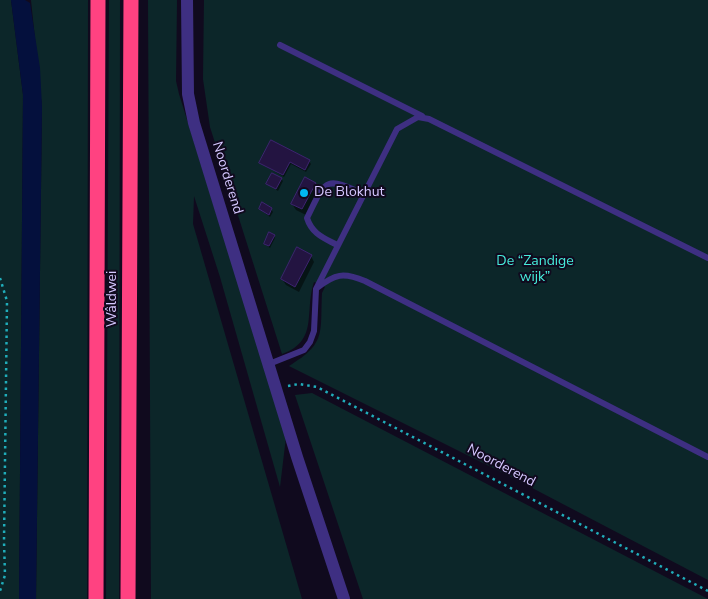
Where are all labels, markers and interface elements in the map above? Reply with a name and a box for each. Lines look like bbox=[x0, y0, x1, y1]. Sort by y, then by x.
street label: Noorderend bbox=[208, 140, 246, 216]
place label: De Blokhut bbox=[314, 185, 384, 201]
marker: De Blokhut bbox=[298, 187, 310, 199]
park label: De “Zandige wijk” bbox=[496, 254, 574, 286]
street label: Wâldwei bbox=[105, 271, 121, 327]
street label: Noorderend bbox=[464, 441, 538, 491]

